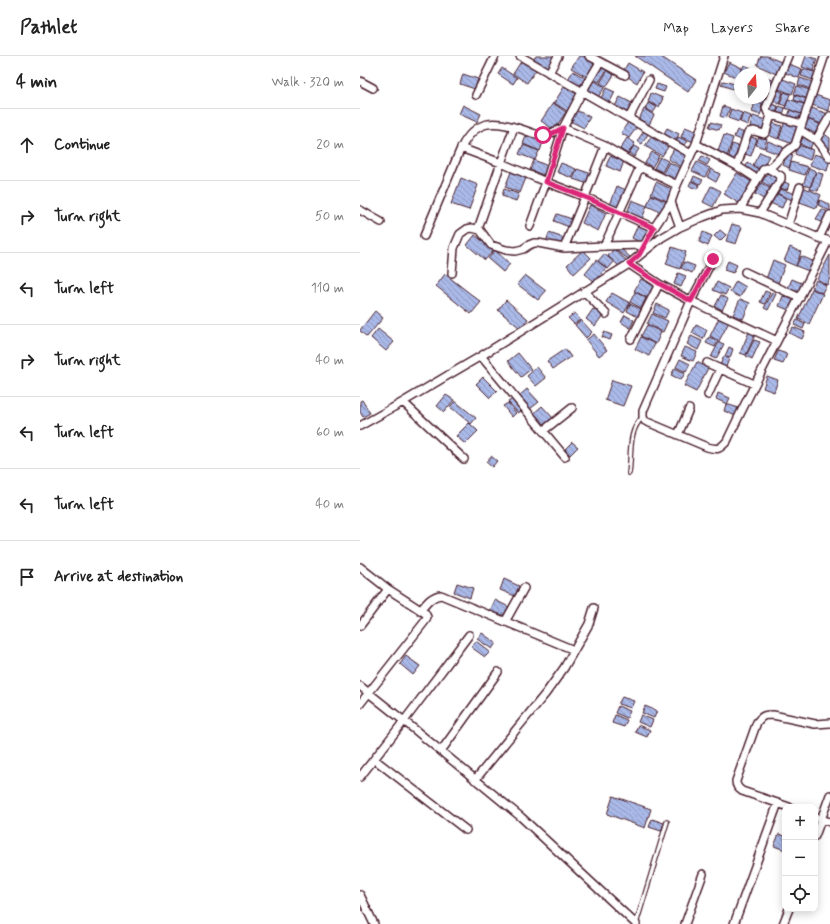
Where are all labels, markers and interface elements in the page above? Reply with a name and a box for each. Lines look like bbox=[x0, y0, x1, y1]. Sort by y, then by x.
text: Pathlet bbox=[20, 15, 77, 40]
text: Map bbox=[663, 19, 689, 37]
text: Layers bbox=[711, 19, 753, 37]
text: Share bbox=[775, 19, 810, 37]
north arrow bbox=[734, 68, 770, 104]
text: 4 min bbox=[16, 71, 57, 93]
text: Walk · 320 m bbox=[271, 74, 344, 91]
route start bbox=[534, 126, 552, 144]
icon: ahead bbox=[16, 134, 38, 156]
text: Continue bbox=[54, 135, 110, 155]
text: 20 m bbox=[316, 136, 344, 153]
icon: right bbox=[16, 206, 38, 228]
text: Turn right bbox=[54, 207, 121, 227]
text: 50 m bbox=[315, 208, 344, 225]
route end bbox=[704, 250, 722, 268]
icon: left bbox=[16, 278, 38, 300]
text: Turn left bbox=[54, 279, 114, 299]
text: 110 m bbox=[311, 280, 344, 297]
icon: right bbox=[16, 350, 38, 372]
text: Turn right bbox=[54, 351, 121, 371]
text: 40 m bbox=[315, 352, 344, 369]
icon: left bbox=[16, 422, 38, 444]
text: Turn left bbox=[54, 423, 114, 443]
text: 60 m bbox=[316, 424, 344, 441]
icon: left bbox=[16, 494, 38, 516]
text: Turn left bbox=[54, 495, 114, 515]
text: 40 m bbox=[315, 496, 344, 513]
icon: arrive bbox=[16, 566, 38, 588]
text: Arrive at destination bbox=[54, 567, 183, 587]
map controls bbox=[782, 804, 818, 912]
button: + bbox=[782, 804, 818, 840]
button: − bbox=[782, 840, 818, 876]
button: locate bbox=[782, 876, 818, 912]

